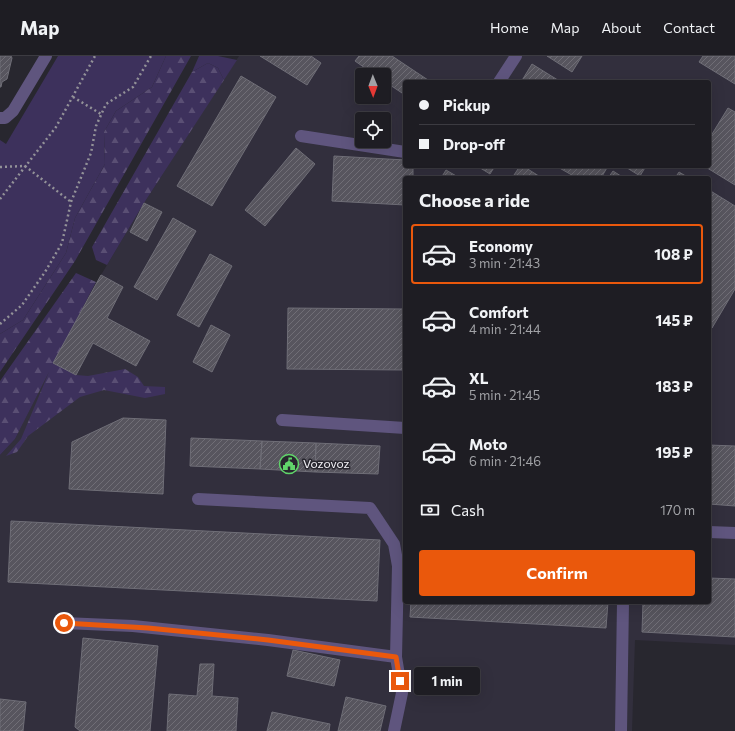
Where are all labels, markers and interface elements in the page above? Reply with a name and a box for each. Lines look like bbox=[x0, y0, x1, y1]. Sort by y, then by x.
text: Map bbox=[20, 16, 59, 39]
text: Home bbox=[490, 19, 529, 36]
text: Map bbox=[551, 19, 579, 36]
text: About bbox=[601, 19, 641, 36]
text: Contact bbox=[663, 19, 715, 36]
north arrow bbox=[355, 68, 391, 104]
map controls bbox=[355, 68, 391, 148]
text: Pickup bbox=[443, 96, 490, 114]
button: locate bbox=[355, 112, 391, 148]
text: Drop-off bbox=[443, 135, 505, 153]
text: Choose a ride bbox=[419, 189, 530, 211]
icon: car bbox=[421, 236, 457, 272]
text: Economy bbox=[469, 237, 533, 255]
text: 108 ₽ bbox=[654, 245, 693, 263]
text: 3 min · 21:43 bbox=[469, 255, 540, 271]
icon: car bbox=[421, 302, 457, 338]
text: Comfort bbox=[469, 303, 529, 321]
text: 145 ₽ bbox=[656, 311, 693, 329]
text: 4 min · 21:44 bbox=[469, 321, 541, 337]
icon: car bbox=[421, 368, 457, 404]
text: XL bbox=[469, 369, 488, 387]
text: 183 ₽ bbox=[656, 377, 693, 395]
text: 5 min · 21:45 bbox=[469, 387, 540, 403]
icon: car bbox=[421, 434, 457, 470]
text: Moto bbox=[469, 435, 508, 453]
text: 195 ₽ bbox=[655, 443, 693, 461]
public building icon: Vozovoz bbox=[278, 453, 300, 475]
text: 6 min · 21:46 bbox=[469, 453, 541, 469]
place label: Vozovoz bbox=[303, 456, 350, 470]
icon: cash bbox=[419, 499, 441, 521]
text: Cash bbox=[451, 501, 485, 519]
text: 170 m bbox=[660, 502, 695, 518]
button: Confirm bbox=[419, 550, 695, 596]
route start bbox=[55, 614, 73, 632]
callout: 1 min bbox=[414, 667, 480, 695]
route end bbox=[391, 672, 409, 690]
text: 1 min bbox=[432, 673, 462, 689]

